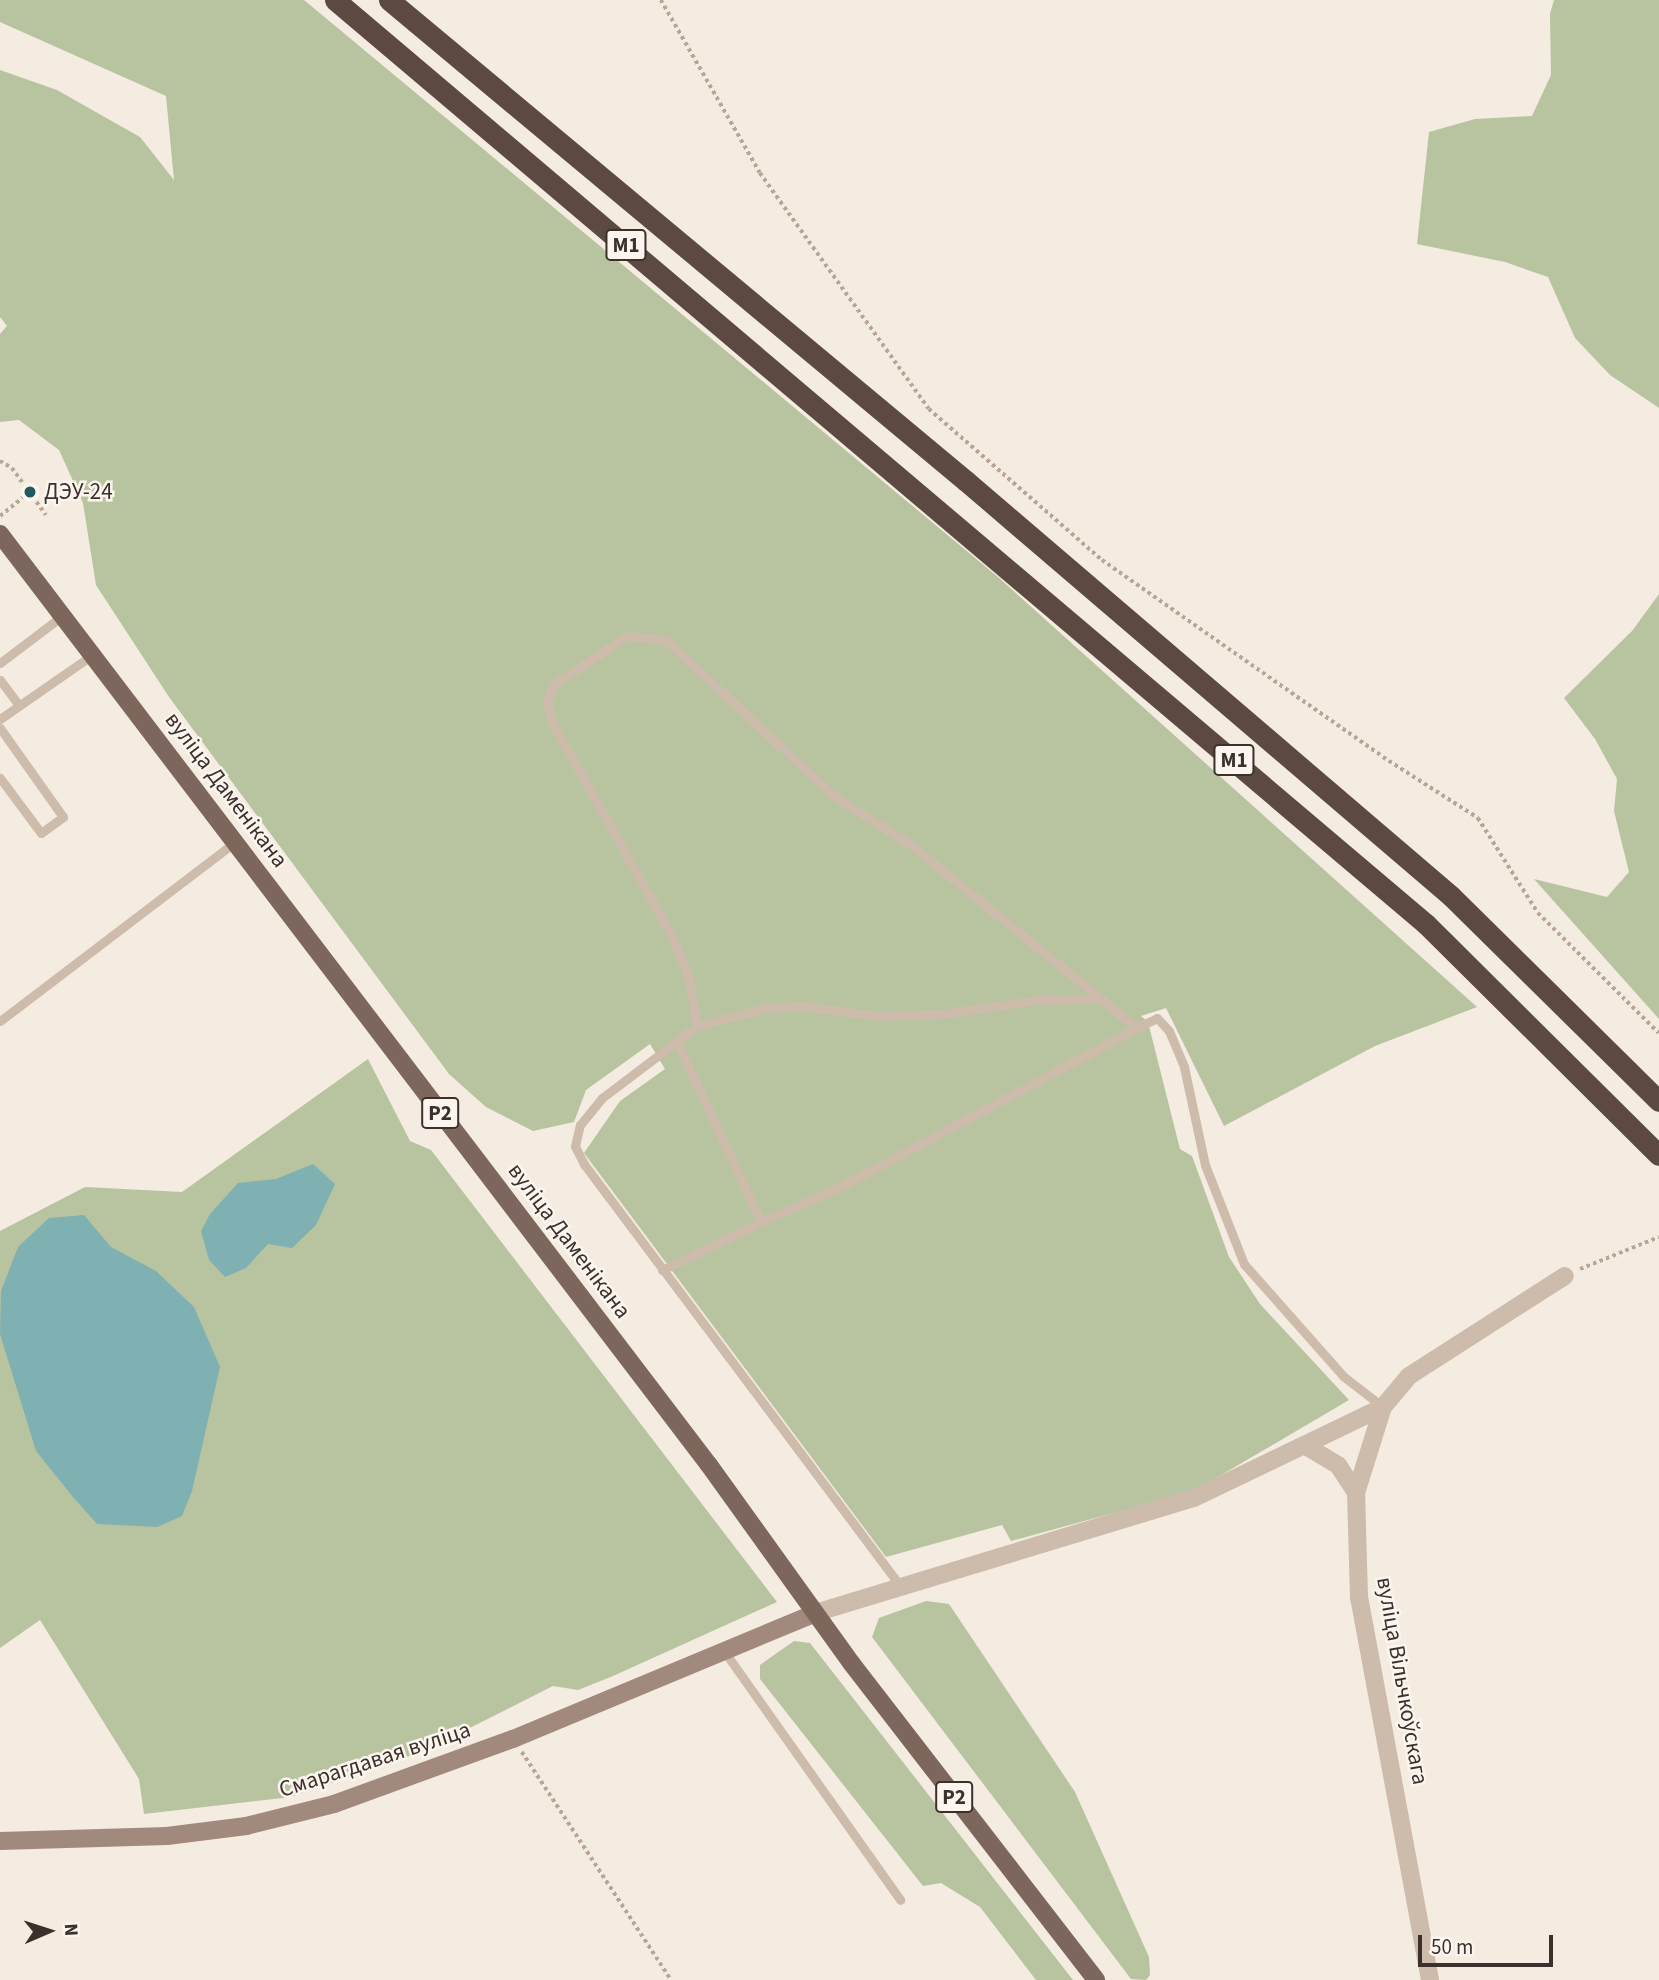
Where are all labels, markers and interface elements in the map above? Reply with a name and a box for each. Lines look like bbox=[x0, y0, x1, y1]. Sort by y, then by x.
road number: М1 bbox=[605, 228, 647, 262]
place label: ДЭУ-24 bbox=[44, 478, 113, 506]
marker: ДЭУ-24 bbox=[22, 484, 38, 500]
street label: вуліца Даменікана bbox=[159, 707, 293, 873]
road number: М1 bbox=[1213, 742, 1255, 778]
road number: Р2 bbox=[421, 1096, 459, 1130]
street label: вуліца Даменікана bbox=[502, 1158, 636, 1324]
street label: вуліца Вільчкоўскага bbox=[1370, 1575, 1434, 1787]
street label: Смарагдавая вуліца bbox=[276, 1716, 474, 1804]
road number: Р2 bbox=[935, 1780, 973, 1814]
north arrow bbox=[14, 1896, 84, 1966]
scale bar bbox=[1421, 1920, 1556, 1964]
text: N bbox=[57, 1923, 84, 1937]
text: 50 m bbox=[1431, 1932, 1473, 1962]

